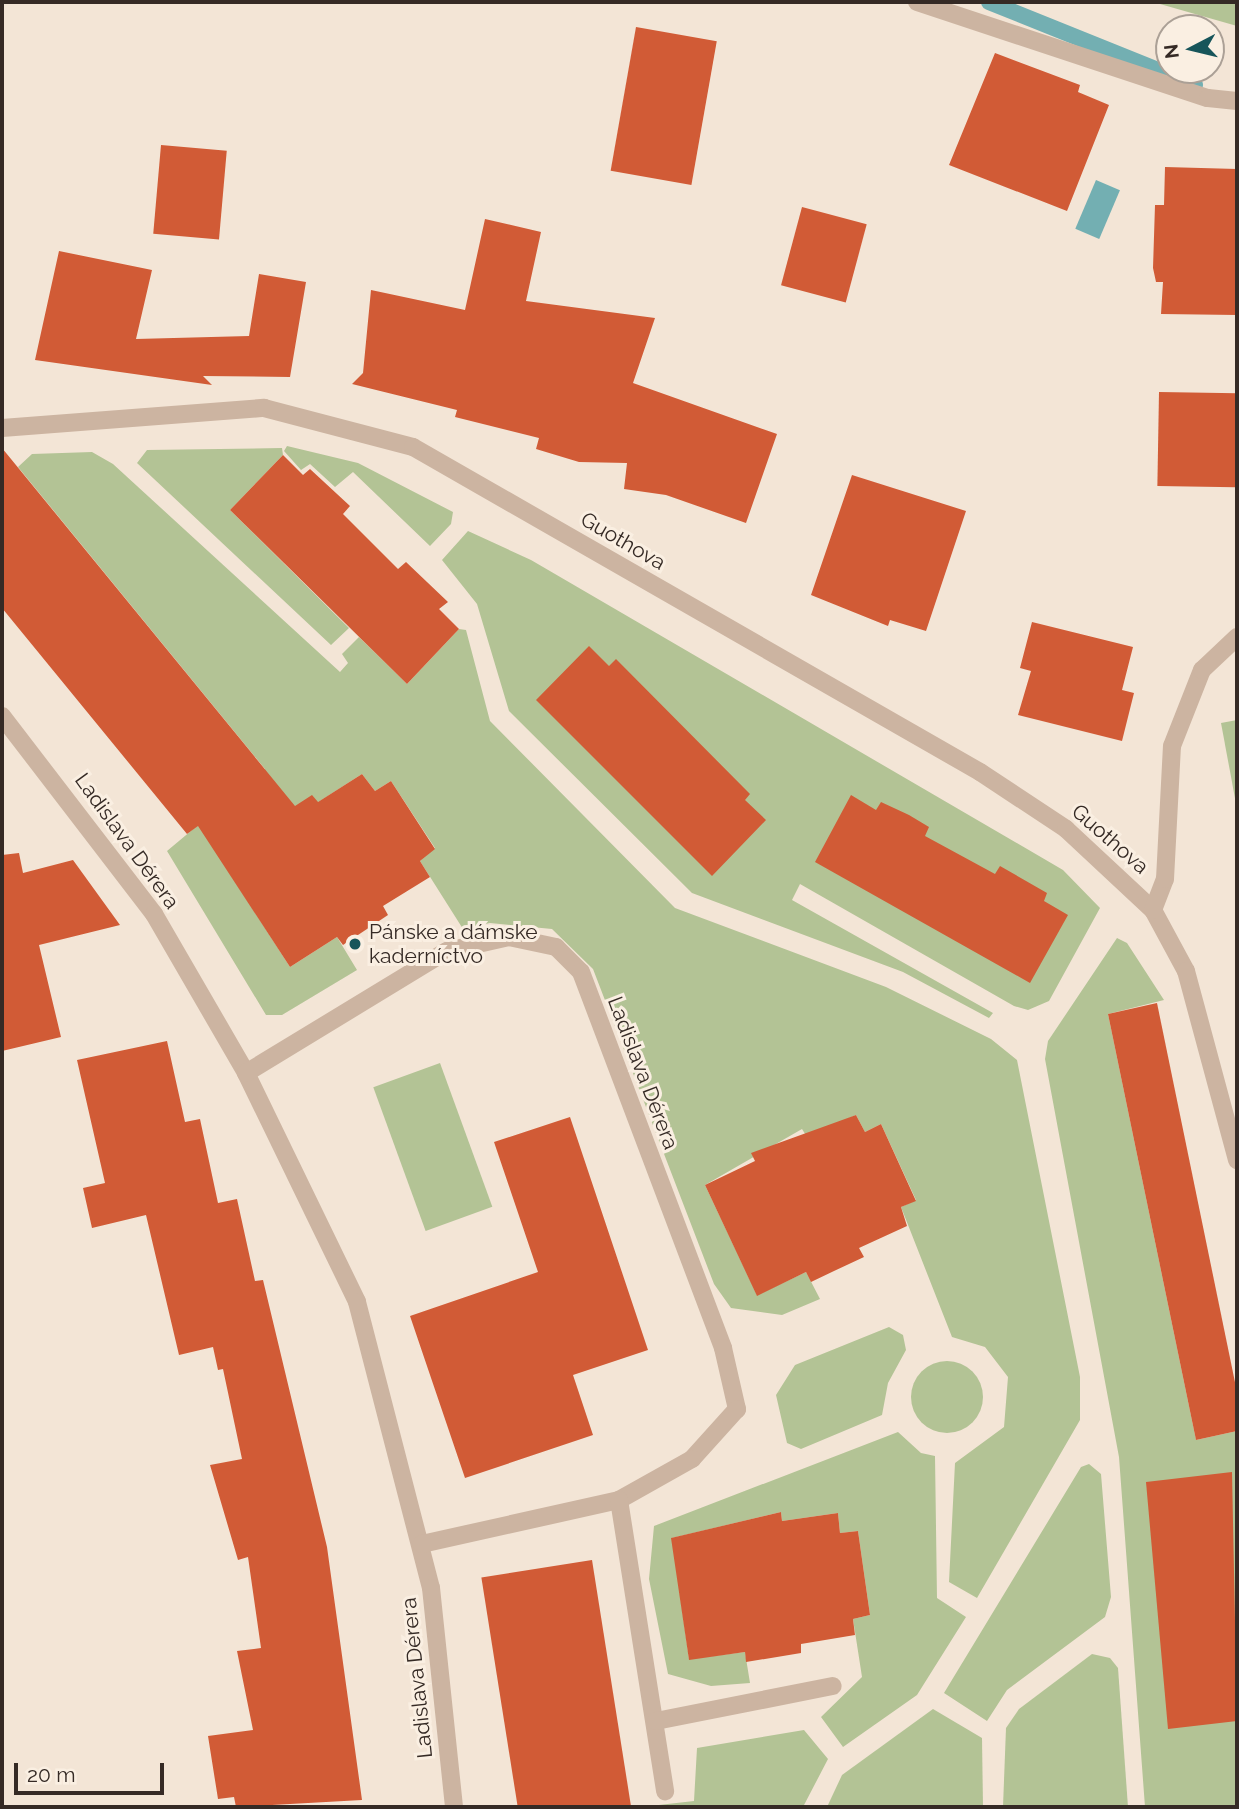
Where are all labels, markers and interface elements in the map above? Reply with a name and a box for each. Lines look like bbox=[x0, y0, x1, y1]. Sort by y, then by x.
north arrow bbox=[1155, 14, 1225, 84]
text: N bbox=[1159, 43, 1183, 60]
street label: Guothova bbox=[576, 507, 670, 575]
street label: Ladislava Dérera bbox=[69, 768, 185, 914]
street label: Guothova bbox=[1066, 799, 1154, 879]
place label: Pánske a dámske kaderníctvo bbox=[369, 919, 538, 969]
marker: Pánske a dámske kaderníctvo bbox=[347, 936, 363, 952]
street label: Ladislava Dérera bbox=[602, 993, 684, 1153]
street label: Ladislava Dérera bbox=[396, 1596, 438, 1760]
scale bar bbox=[18, 1750, 168, 1794]
text: 20 m bbox=[27, 1762, 75, 1787]

